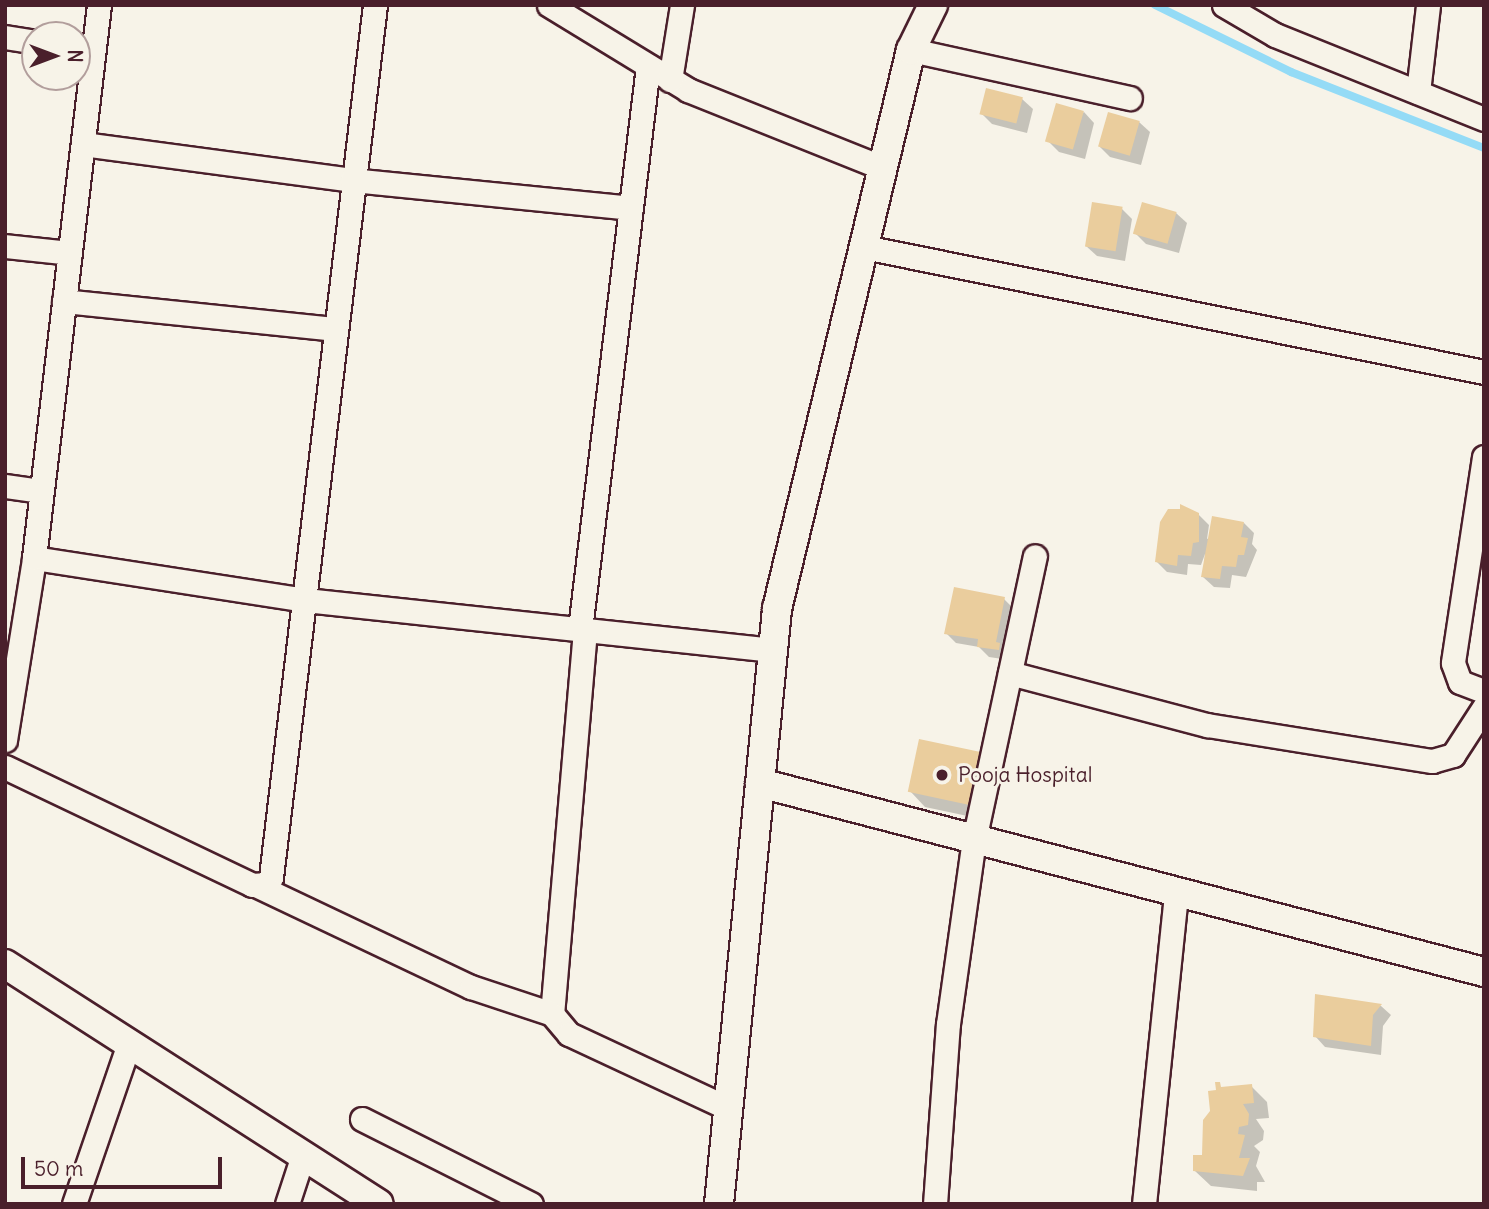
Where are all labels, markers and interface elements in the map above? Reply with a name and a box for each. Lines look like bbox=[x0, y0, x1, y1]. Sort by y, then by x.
north arrow bbox=[21, 21, 91, 91]
text: N bbox=[63, 49, 87, 63]
place label: Pooja Hospital bbox=[958, 762, 1092, 788]
marker: Pooja Hospital bbox=[932, 765, 952, 785]
scale bar bbox=[24, 1142, 226, 1186]
text: 50 m bbox=[34, 1155, 83, 1182]

